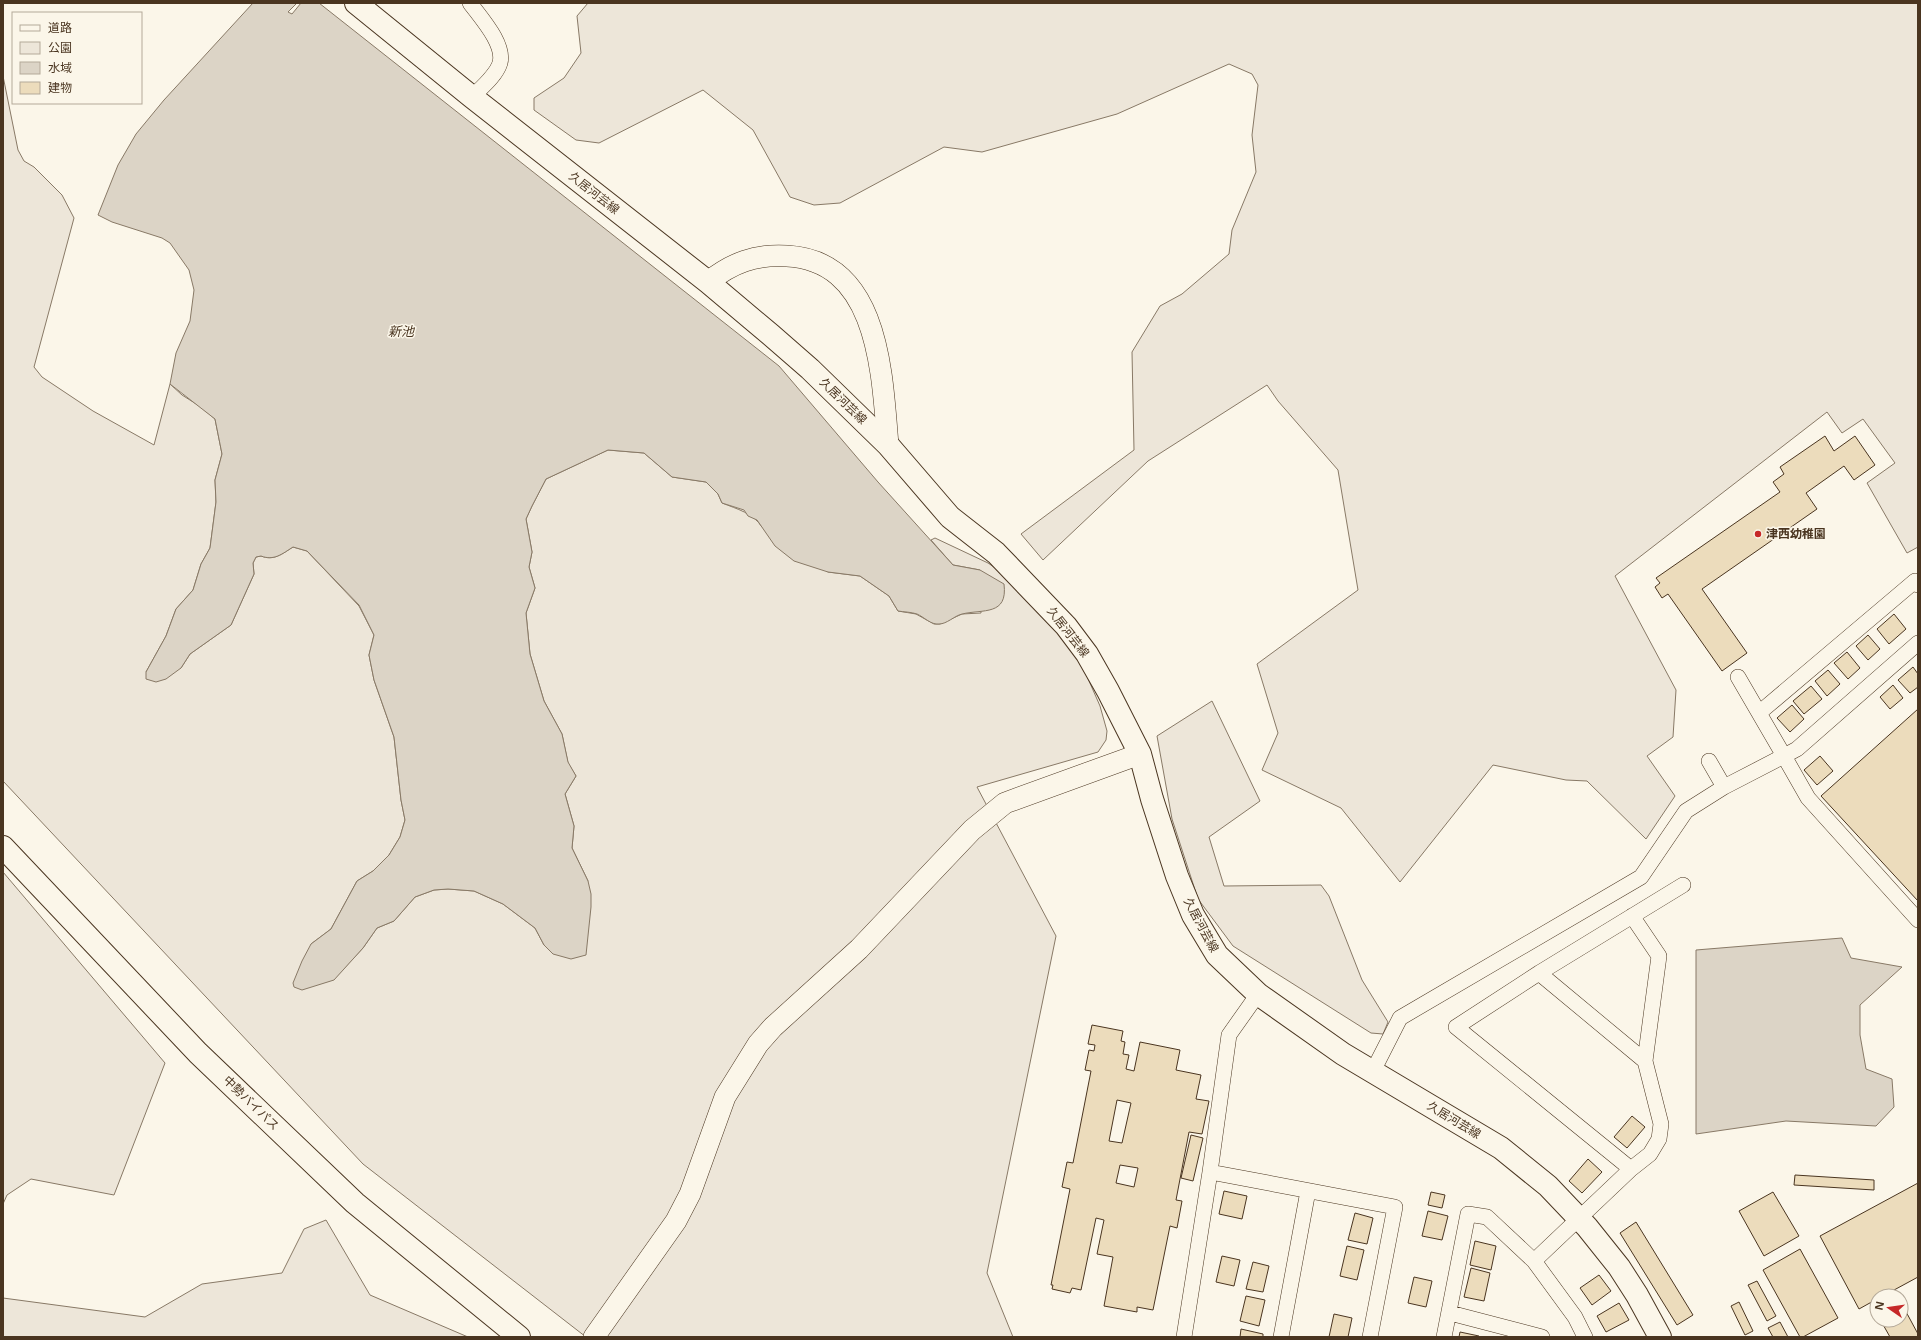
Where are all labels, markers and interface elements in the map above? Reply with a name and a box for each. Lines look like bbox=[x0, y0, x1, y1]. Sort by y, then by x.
legend bbox=[12, 12, 142, 104]
text: 道路 bbox=[48, 19, 72, 36]
text: 公園 bbox=[48, 39, 72, 56]
text: 水域 bbox=[48, 59, 72, 76]
text: 建物 bbox=[48, 79, 72, 96]
street label: 久居河芸線 bbox=[565, 167, 623, 218]
water label: 新池 bbox=[388, 322, 416, 340]
street label: 久居河芸線 bbox=[816, 374, 871, 428]
place label: 津西幼稚園 bbox=[1766, 525, 1826, 542]
marker: 津西幼稚園 bbox=[1753, 529, 1763, 539]
street label: 久居河芸線 bbox=[1043, 603, 1094, 661]
street label: 久居河芸線 bbox=[1180, 894, 1223, 955]
street label: 中勢バイパス bbox=[220, 1072, 283, 1134]
street label: 久居河芸線 bbox=[1424, 1097, 1484, 1142]
north arrow bbox=[1869, 1288, 1909, 1328]
text: N bbox=[1870, 1300, 1887, 1312]

